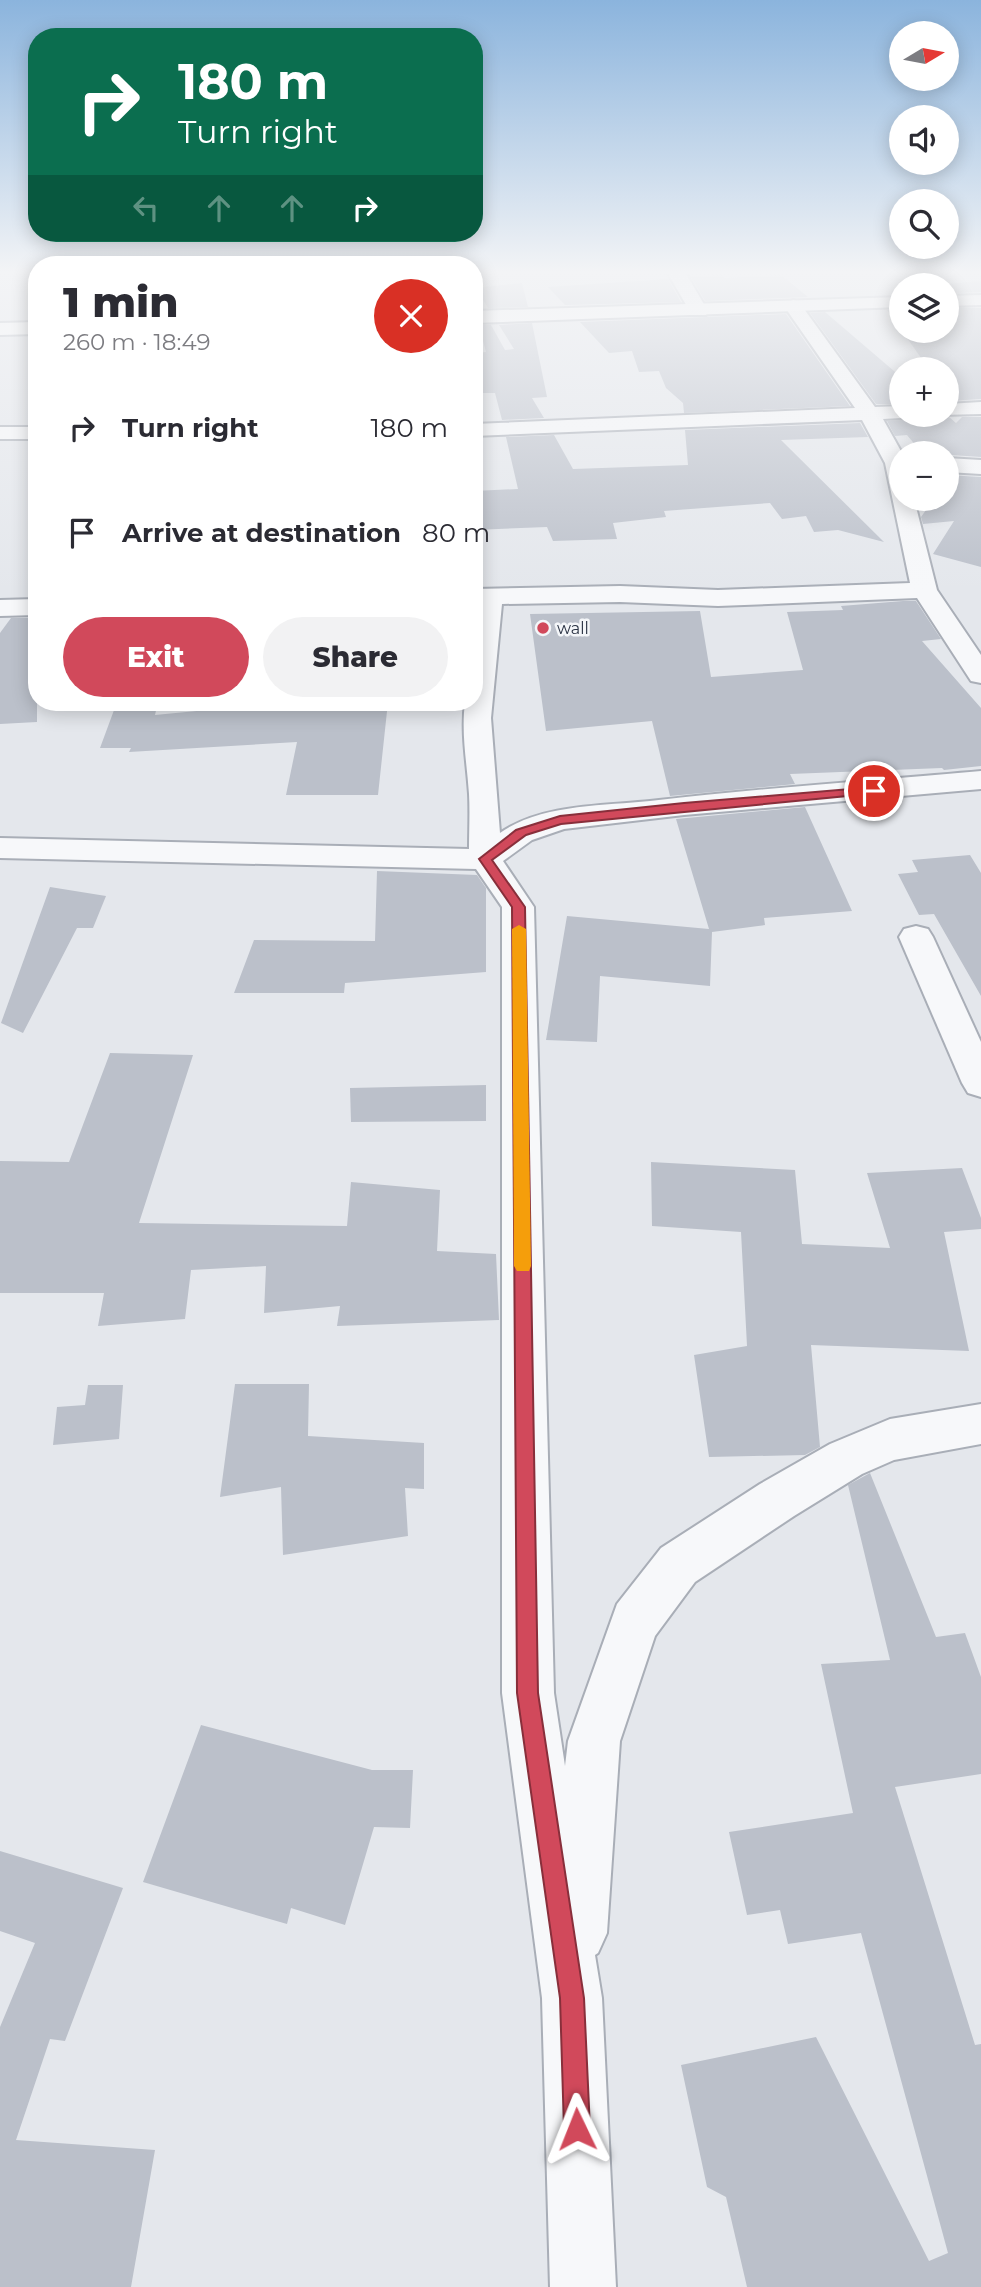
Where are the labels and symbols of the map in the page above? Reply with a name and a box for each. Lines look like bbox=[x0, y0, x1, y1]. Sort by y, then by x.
north arrow bbox=[889, 21, 959, 91]
place label: wall bbox=[557, 619, 589, 638]
marker: wall bbox=[535, 620, 551, 636]
pin bbox=[844, 761, 904, 821]
position arrow bbox=[540, 2092, 614, 2166]

